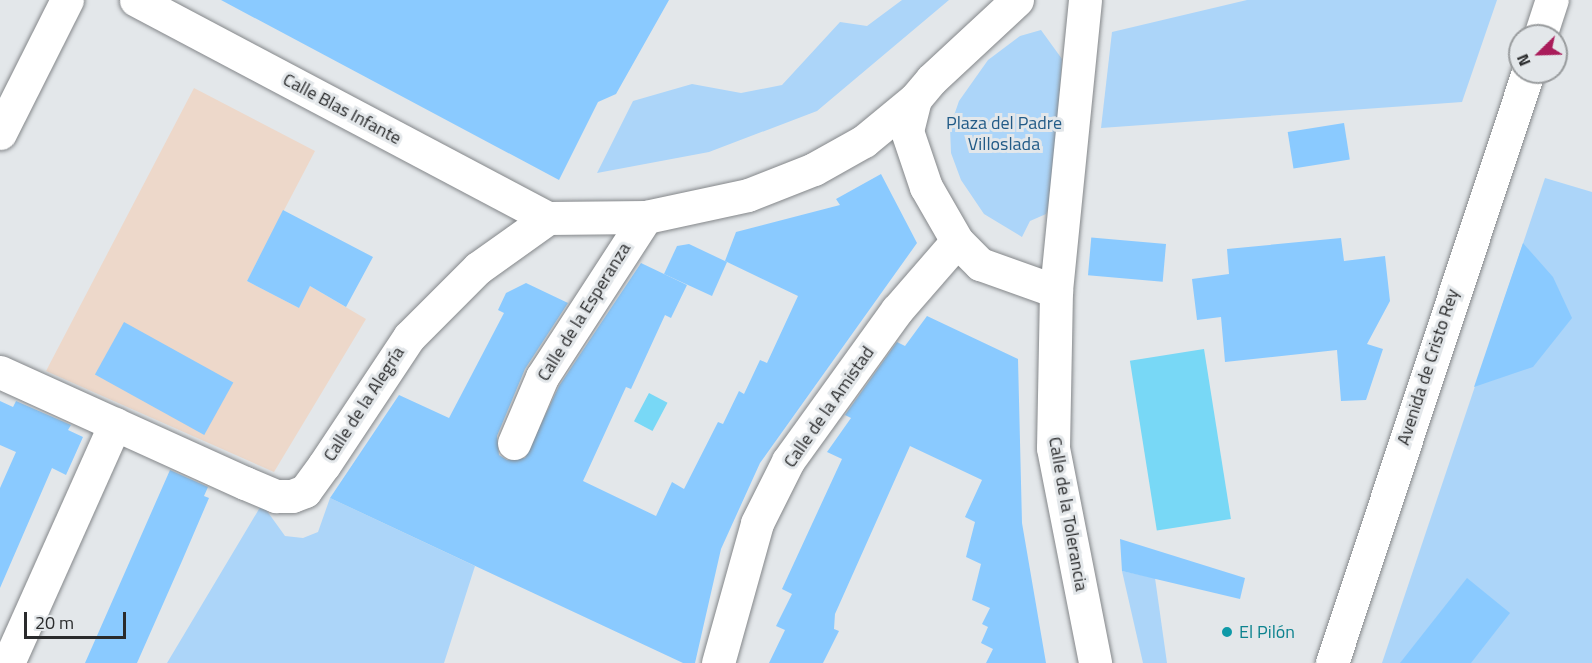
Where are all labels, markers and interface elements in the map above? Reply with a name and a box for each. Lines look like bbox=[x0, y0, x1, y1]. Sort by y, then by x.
north arrow bbox=[1508, 24, 1568, 84]
text: N bbox=[1510, 50, 1536, 70]
street label: Calle Blas Infante bbox=[279, 69, 405, 149]
park label: Plaza del Padre Villoslada bbox=[946, 113, 1062, 156]
street label: Calle de la Esperanza bbox=[533, 239, 635, 385]
street label: Avenida de Cristo Rey bbox=[1393, 286, 1463, 448]
street label: Calle de la Amistad bbox=[779, 342, 879, 472]
street label: Calle de la Alegría bbox=[319, 343, 409, 465]
street label: Calle de la Tolerancia bbox=[1044, 435, 1092, 593]
scale bar bbox=[27, 600, 129, 638]
text: 20 m bbox=[35, 609, 74, 636]
place label: El Pilón bbox=[1239, 621, 1295, 643]
marker: El Pilón bbox=[1220, 625, 1234, 639]

